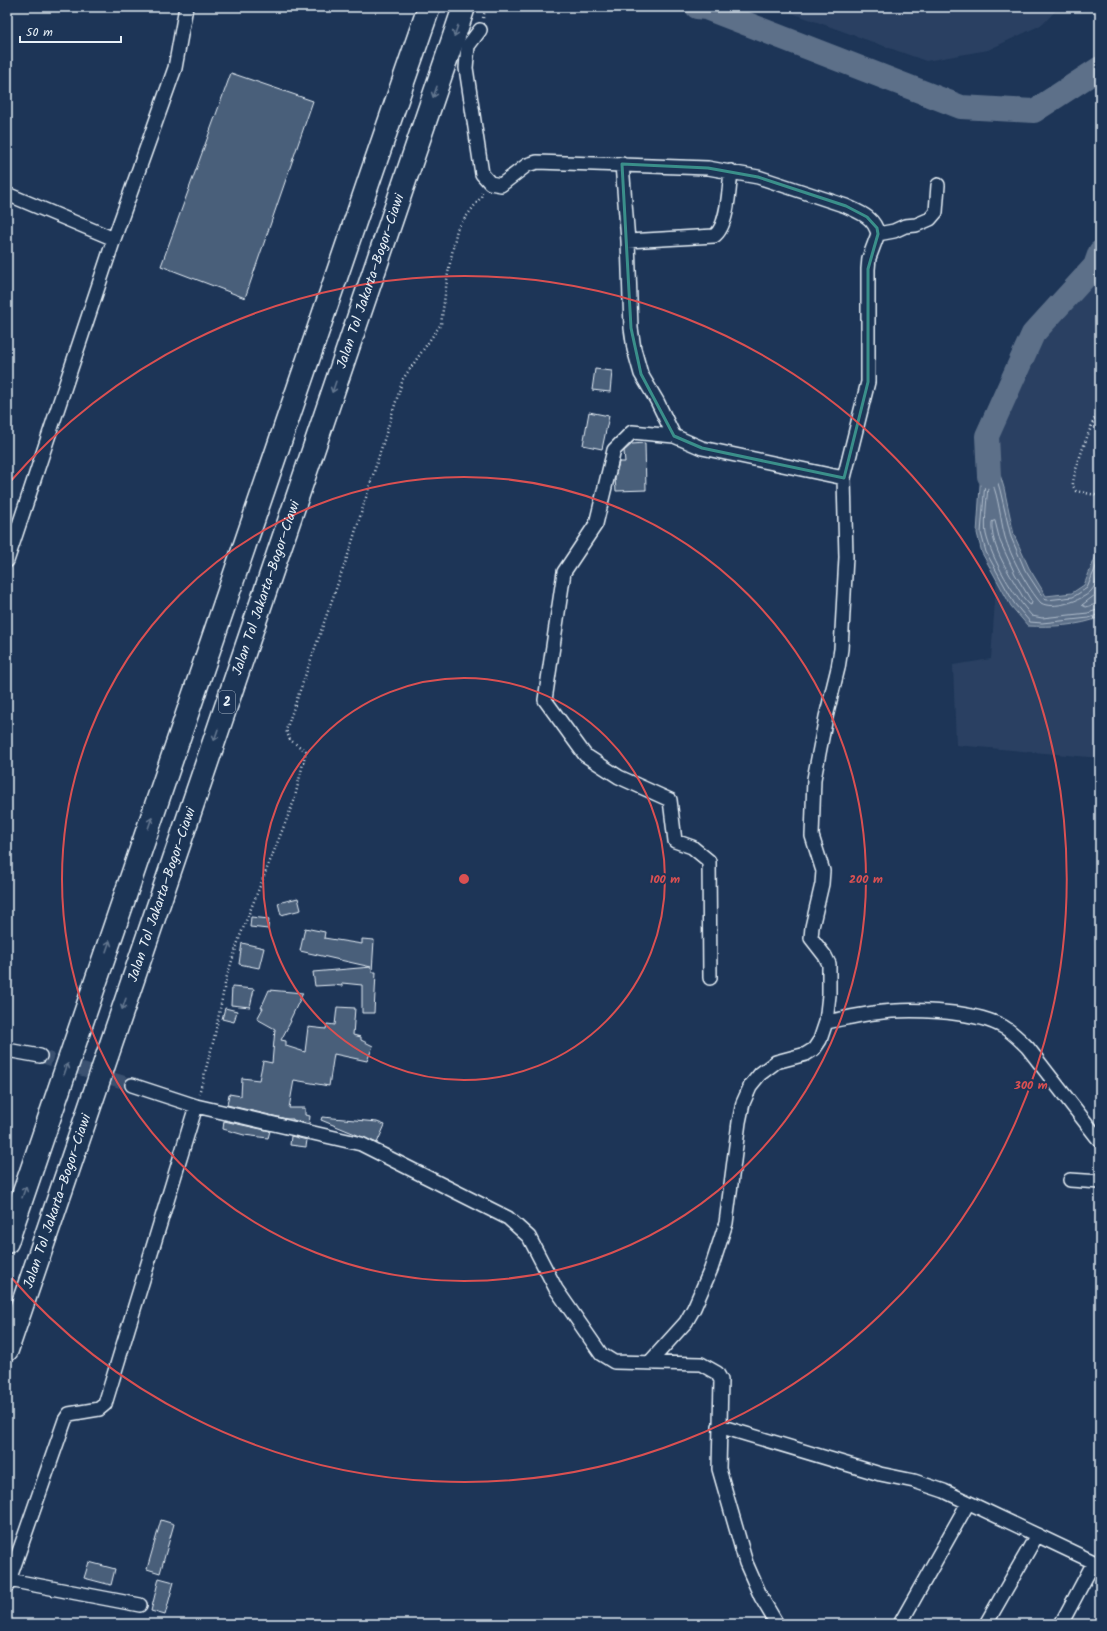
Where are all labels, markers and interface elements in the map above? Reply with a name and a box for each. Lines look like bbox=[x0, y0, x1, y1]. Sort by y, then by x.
scale bar bbox=[20, 18, 121, 44]
text: 50 m bbox=[26, 23, 53, 42]
one-way arrow bbox=[452, 24, 459, 37]
one-way arrow bbox=[431, 85, 439, 97]
street label: Jalan Tol Jakarta–Bogor–Ciawi bbox=[331, 190, 411, 371]
one-way arrow bbox=[330, 380, 338, 392]
street label: Jalan Tol Jakarta–Bogor–Ciawi bbox=[226, 497, 306, 678]
road number: 2 bbox=[219, 691, 235, 713]
one-way arrow bbox=[211, 729, 219, 741]
street label: Jalan Tol Jakarta–Bogor–Ciawi bbox=[122, 804, 202, 985]
one-way arrow bbox=[147, 817, 155, 829]
text: 100 m bbox=[650, 870, 680, 889]
text: 200 m bbox=[849, 870, 883, 889]
centre of rings bbox=[457, 872, 471, 886]
one-way arrow bbox=[105, 940, 113, 952]
one-way arrow bbox=[120, 997, 127, 1010]
one-way arrow bbox=[63, 1063, 71, 1075]
text: 300 m bbox=[1013, 1076, 1048, 1095]
street label: Jalan Tol Jakarta–Bogor–Ciawi bbox=[18, 1110, 98, 1292]
one-way arrow bbox=[21, 1185, 28, 1198]

